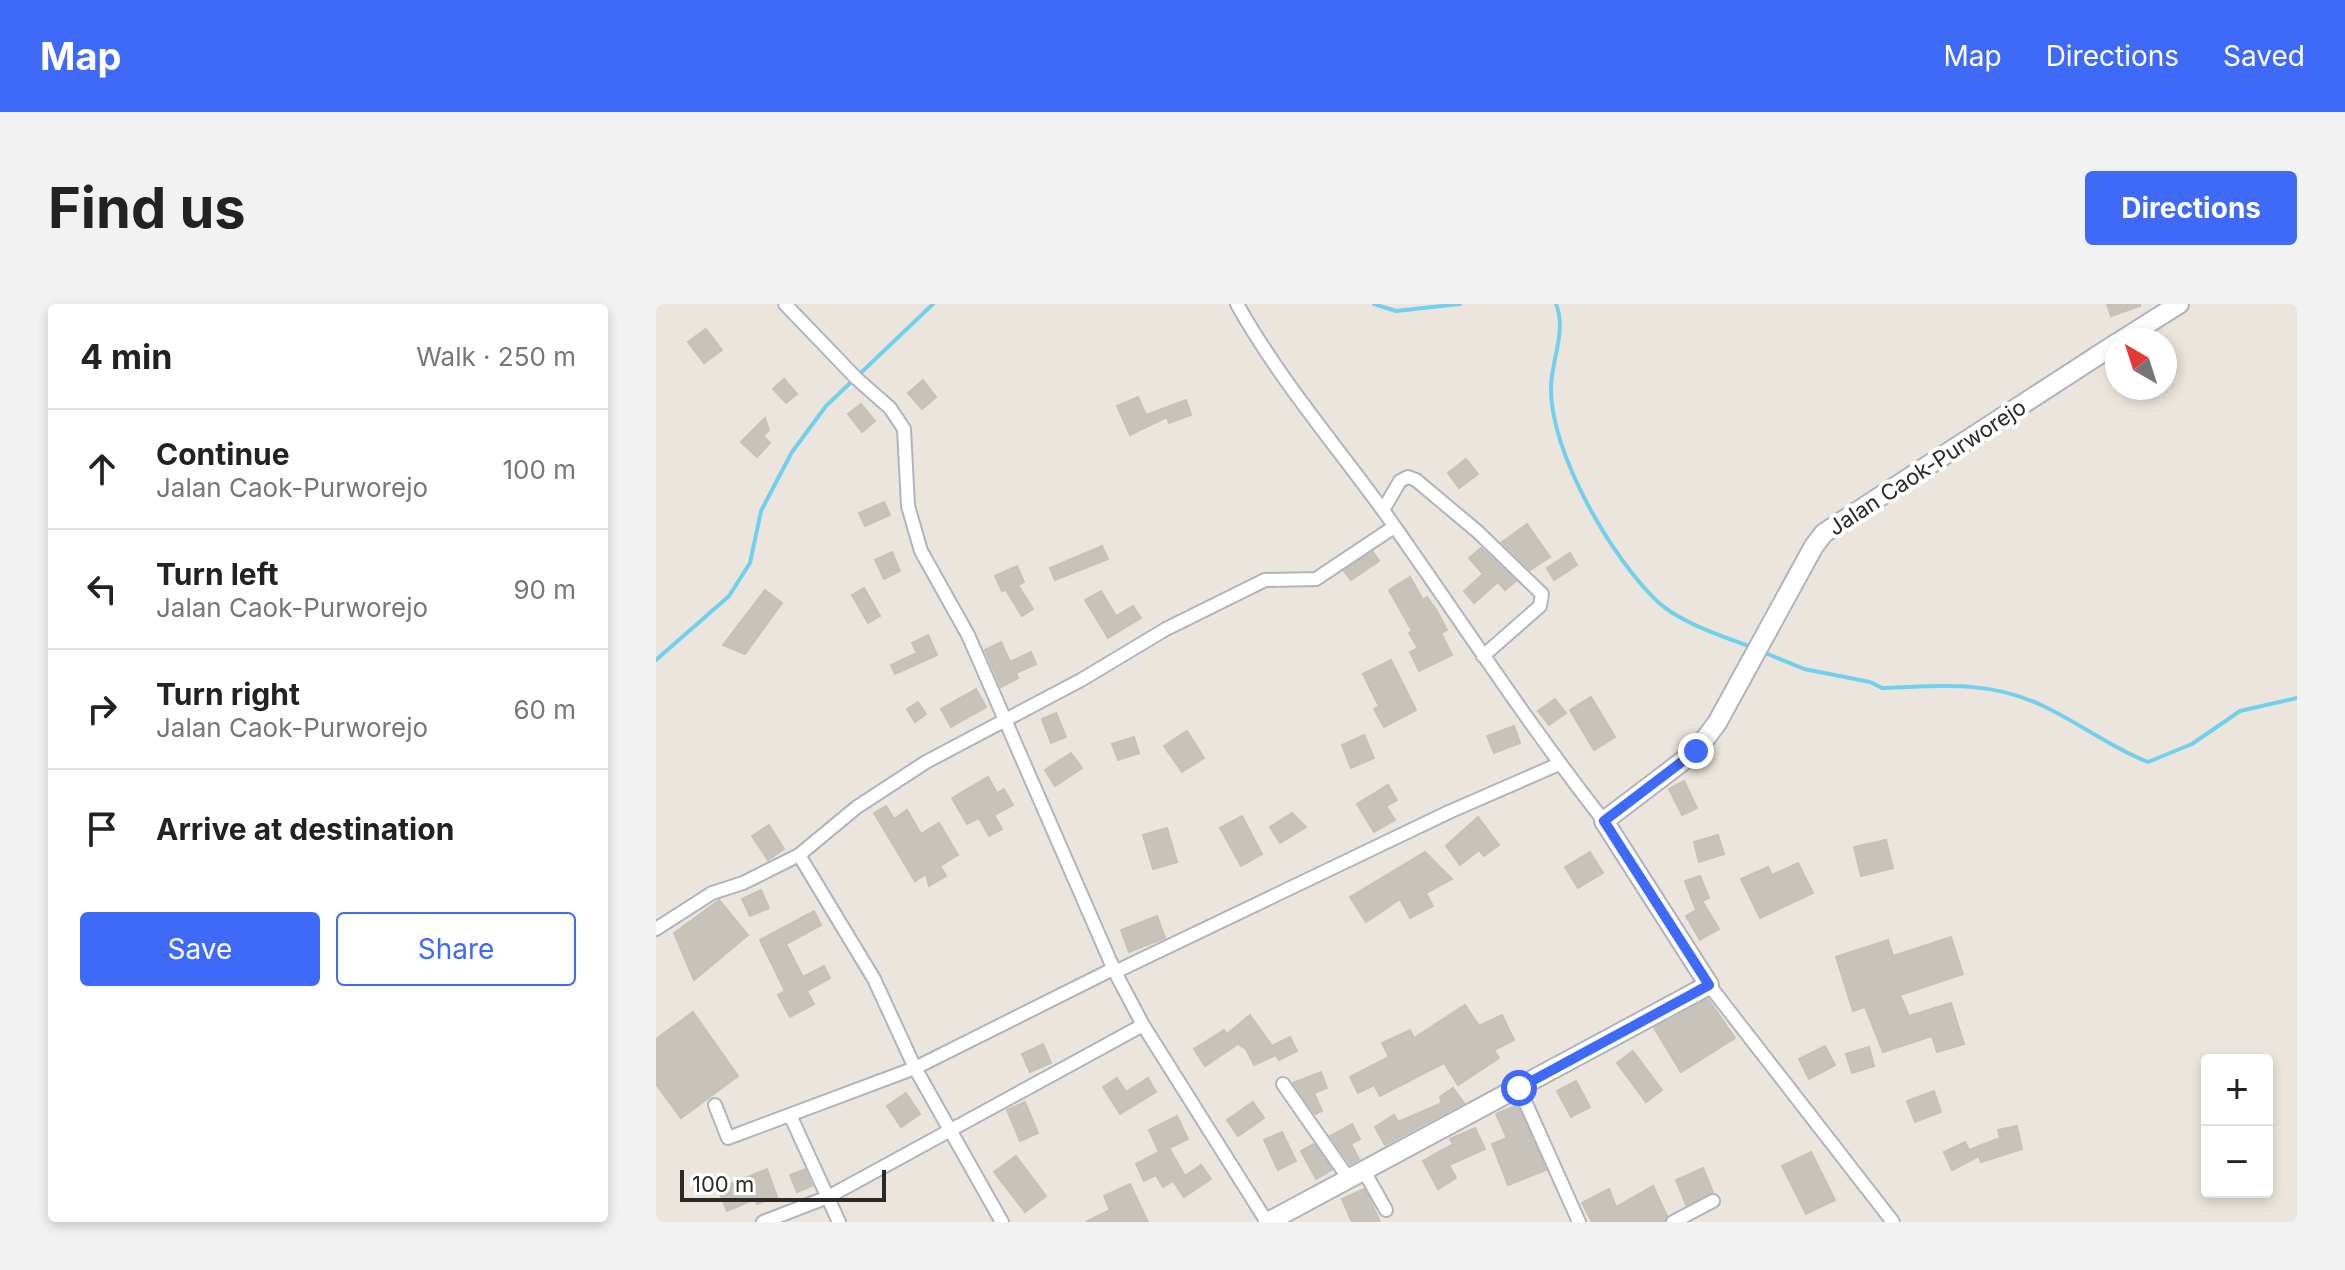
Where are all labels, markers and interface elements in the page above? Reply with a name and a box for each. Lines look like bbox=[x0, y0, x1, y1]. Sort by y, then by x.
text: Map bbox=[40, 33, 121, 79]
text: Map bbox=[1943, 39, 2002, 73]
text: Directions bbox=[2046, 39, 2179, 73]
text: Saved bbox=[2223, 39, 2305, 73]
button: Directions bbox=[2085, 171, 2297, 245]
text: Find us bbox=[48, 174, 246, 242]
north arrow bbox=[2105, 328, 2177, 400]
text: 4 min bbox=[80, 336, 172, 377]
text: Walk · 250 m bbox=[416, 341, 576, 372]
street label: Jalan Caok-Purworejo bbox=[1823, 393, 2031, 541]
text: Continue bbox=[156, 436, 290, 472]
icon: ahead bbox=[80, 447, 124, 491]
text: 100 m bbox=[503, 454, 576, 485]
text: Jalan Caok-Purworejo bbox=[156, 472, 428, 503]
text: Turn left bbox=[156, 556, 278, 592]
icon: left bbox=[80, 567, 124, 611]
text: 90 m bbox=[513, 574, 576, 605]
text: Jalan Caok-Purworejo bbox=[156, 592, 428, 623]
text: Turn right bbox=[156, 676, 300, 712]
icon: right bbox=[80, 687, 124, 731]
text: 60 m bbox=[513, 694, 576, 725]
text: Jalan Caok-Purworejo bbox=[156, 712, 428, 743]
route end bbox=[1678, 733, 1714, 769]
icon: arrive bbox=[80, 807, 124, 851]
text: Arrive at destination bbox=[156, 811, 454, 847]
button: Save bbox=[80, 912, 320, 986]
button: Share bbox=[336, 912, 576, 986]
map controls bbox=[2201, 1054, 2273, 1198]
button: + bbox=[2201, 1054, 2273, 1126]
route start bbox=[1501, 1070, 1537, 1106]
button: − bbox=[2201, 1126, 2273, 1198]
scale bar bbox=[680, 1166, 886, 1202]
text: 100 m bbox=[692, 1171, 754, 1197]

